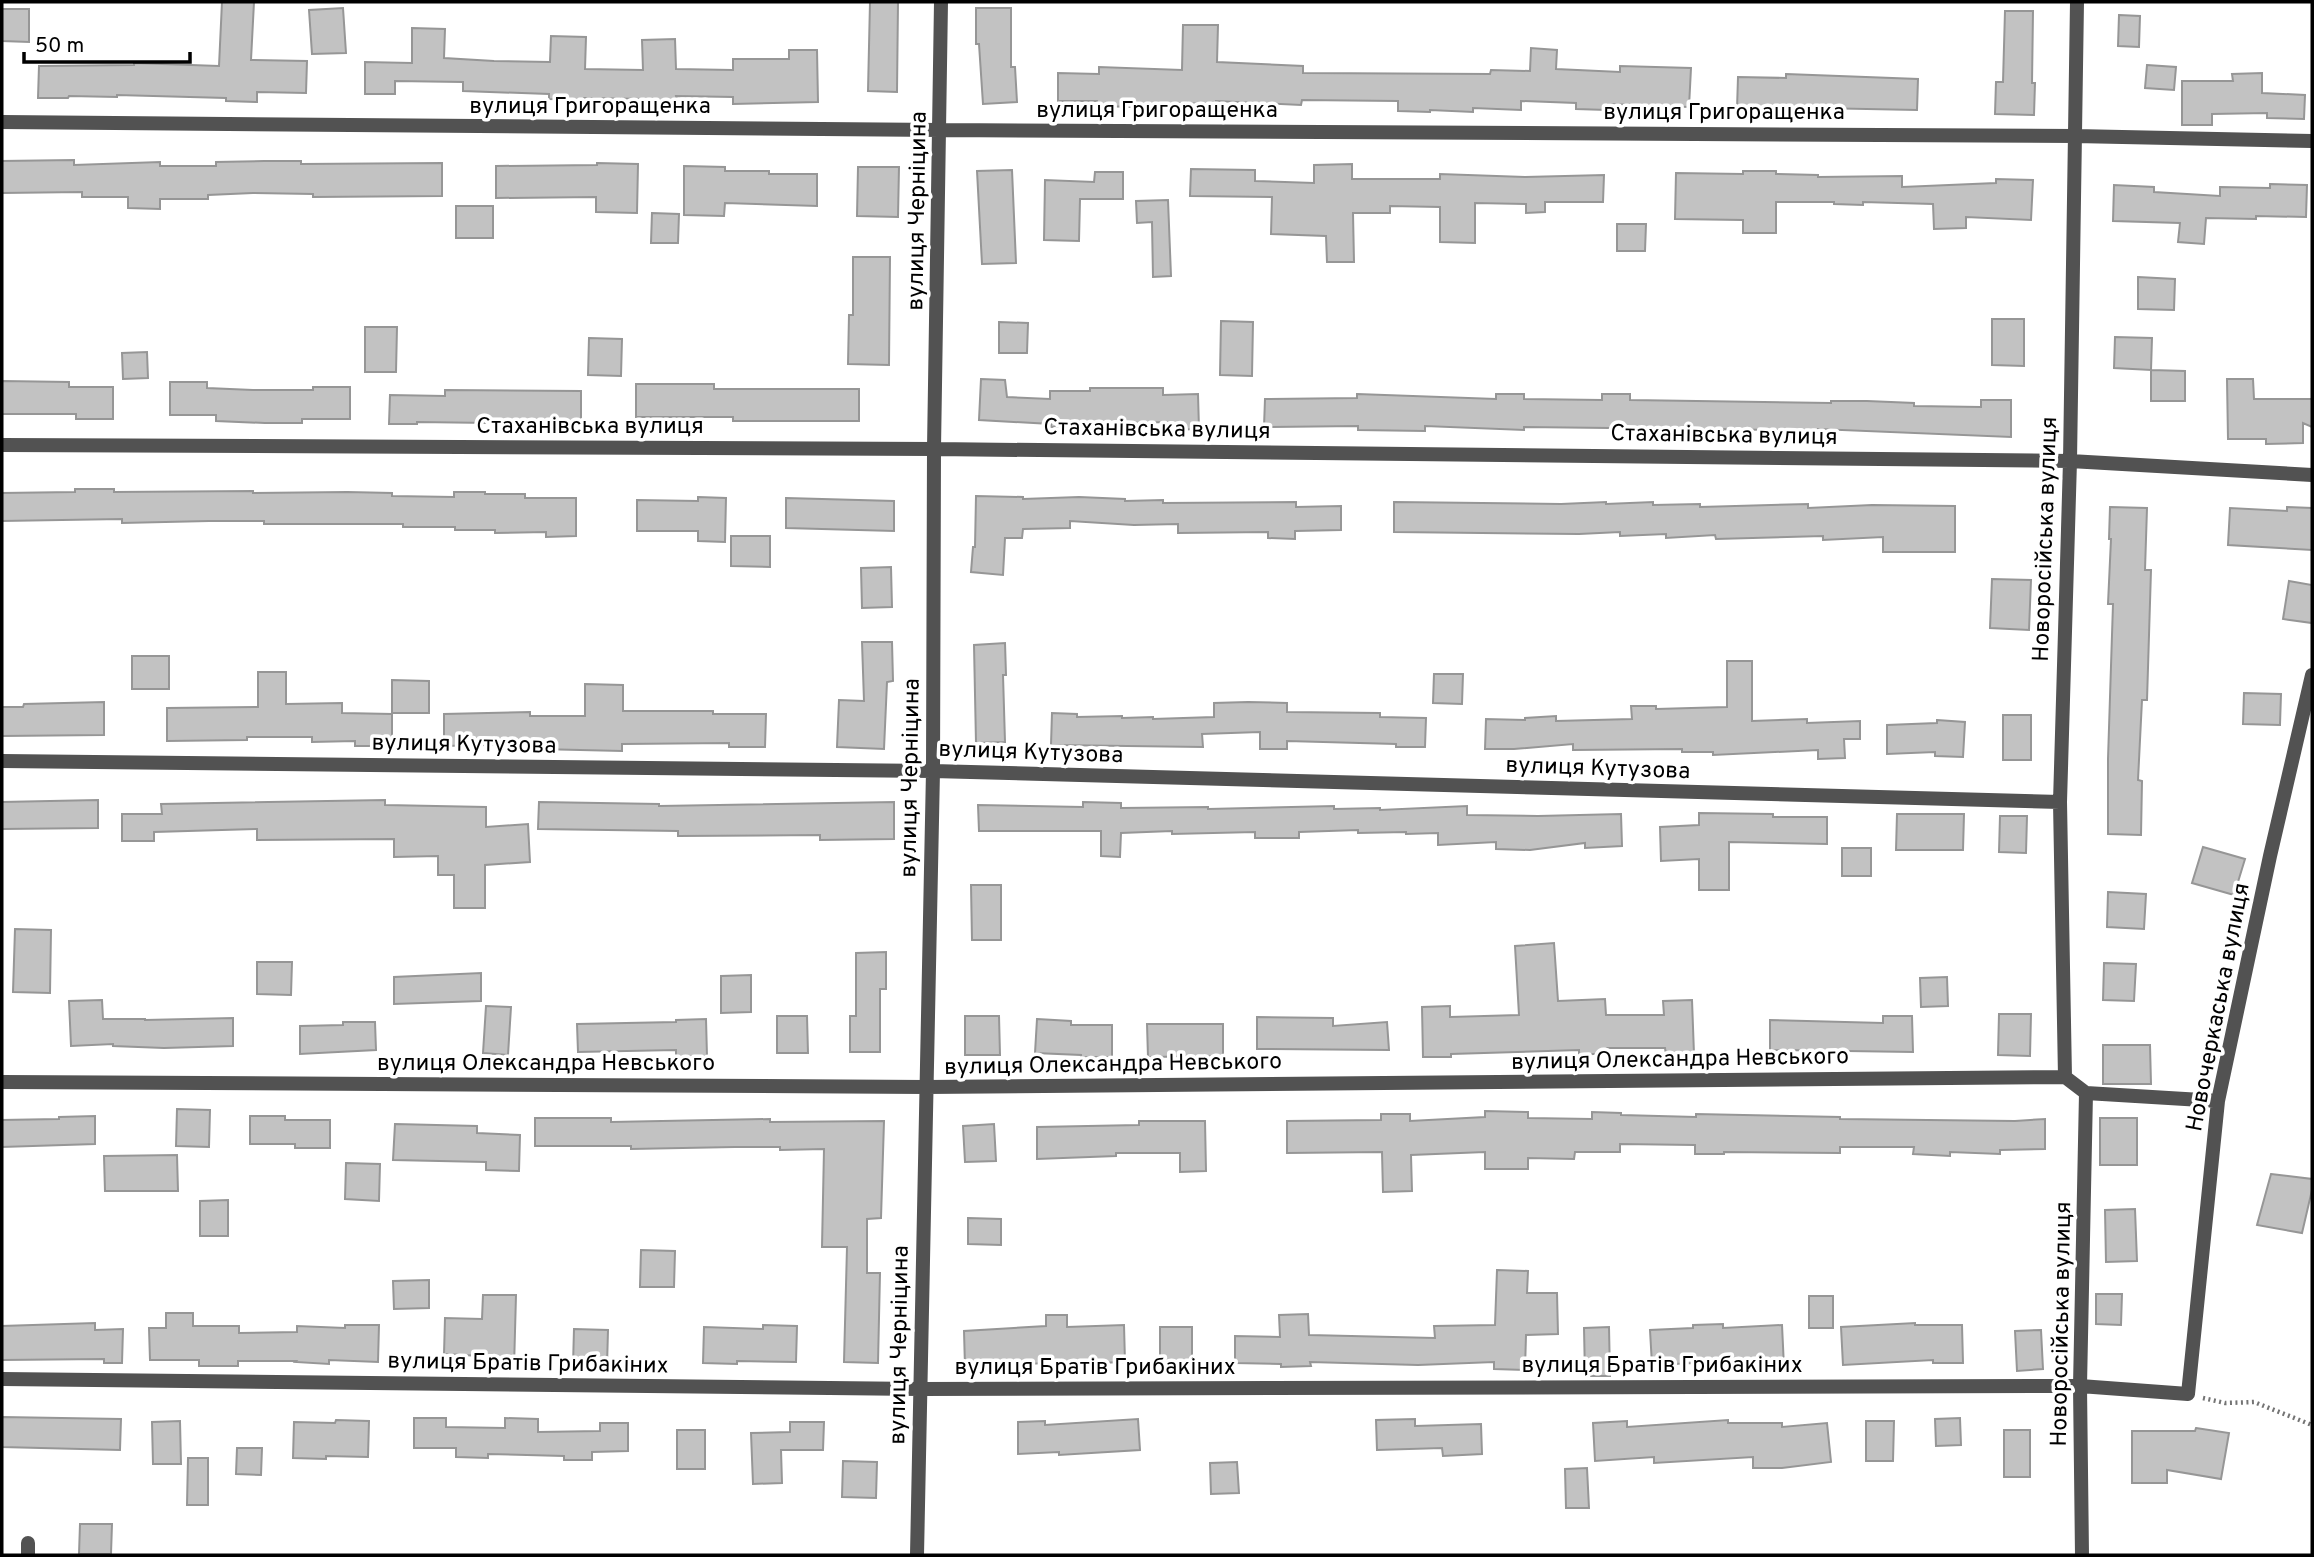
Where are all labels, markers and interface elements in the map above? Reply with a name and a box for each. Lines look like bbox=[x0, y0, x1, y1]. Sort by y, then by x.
scale bar bbox=[24, 21, 191, 65]
text: 50 m bbox=[35, 33, 84, 60]
street label: вулиця Григоращенка bbox=[469, 93, 711, 122]
street label: вулиця Григоращенка bbox=[1036, 97, 1278, 126]
street label: вулиця Григоращенка bbox=[1603, 99, 1845, 128]
street label: вулиця Черніцина bbox=[902, 111, 935, 311]
street label: Стаханівська вулиця bbox=[476, 413, 704, 442]
street label: Стаханівська вулиця bbox=[1043, 414, 1271, 447]
street label: Новоросійська вулиця bbox=[2028, 416, 2065, 662]
street label: Стаханівська вулиця bbox=[1610, 420, 1838, 453]
street label: вулиця Черніцина bbox=[895, 678, 928, 878]
street label: вулиця Кутузова bbox=[371, 729, 557, 762]
street label: вулиця Кутузова bbox=[938, 736, 1124, 771]
street label: вулиця Кутузова bbox=[1505, 752, 1691, 787]
street label: Новочеркаська вулиця bbox=[2181, 881, 2258, 1134]
street label: вулиця Олександра Невського bbox=[1511, 1043, 1849, 1078]
street label: вулиця Олександра Невського bbox=[944, 1048, 1282, 1083]
street label: вулиця Олександра Невського bbox=[377, 1050, 715, 1079]
street label: Новоросійська вулиця bbox=[2046, 1201, 2079, 1447]
street label: вулиця Черніцина bbox=[884, 1245, 917, 1445]
street label: вулиця Братів Грибакіних bbox=[387, 1348, 669, 1381]
street label: вулиця Братів Грибакіних bbox=[1521, 1352, 1803, 1381]
street label: вулиця Братів Грибакіних bbox=[954, 1354, 1236, 1383]

